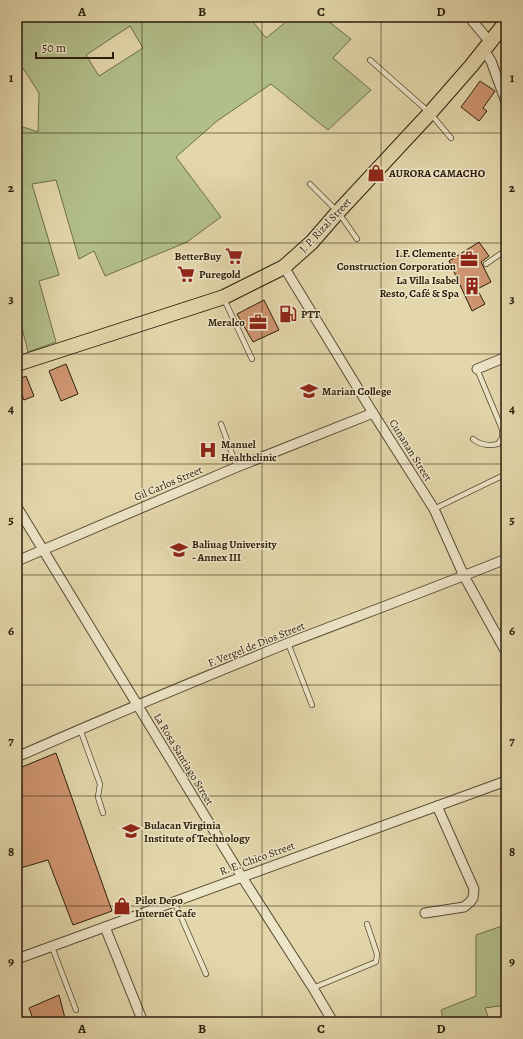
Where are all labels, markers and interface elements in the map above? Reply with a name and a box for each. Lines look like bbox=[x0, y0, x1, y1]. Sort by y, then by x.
text: A bbox=[77, 3, 87, 20]
text: B bbox=[198, 3, 206, 20]
text: C bbox=[317, 3, 325, 20]
text: D bbox=[436, 3, 446, 20]
scale bar bbox=[36, 34, 113, 60]
text: 50 m bbox=[42, 40, 66, 56]
text: 1 bbox=[9, 69, 14, 86]
text: 1 bbox=[510, 69, 515, 86]
shop icon: AURORA CAMACHO bbox=[366, 163, 386, 183]
place label: AURORA CAMACHO bbox=[388, 166, 486, 181]
text: 2 bbox=[8, 179, 15, 196]
text: 2 bbox=[509, 179, 516, 196]
street label: J. P. Rizal Street bbox=[296, 194, 355, 256]
supermarket icon: BetterBuy bbox=[224, 246, 244, 266]
place label: I.F. Clemente Construction Corporation bbox=[337, 246, 456, 274]
place label: BetterBuy bbox=[175, 249, 222, 264]
office icon: I.F. Clemente Construction Corporation bbox=[459, 249, 479, 269]
supermarket icon: Puregold bbox=[176, 264, 196, 284]
place label: Puregold bbox=[199, 267, 241, 282]
place label: La Villa Isabel Resto, Café & Spa bbox=[379, 273, 460, 301]
building icon: La Villa Isabel Resto, Café & Spa bbox=[462, 276, 482, 296]
text: 3 bbox=[8, 290, 14, 307]
text: 3 bbox=[509, 290, 515, 307]
fuel station icon: PTT bbox=[278, 304, 298, 324]
place label: PTT bbox=[301, 307, 321, 322]
office icon: Meralco bbox=[248, 312, 268, 332]
place label: Meralco bbox=[208, 315, 245, 330]
school or university icon: Marian College bbox=[299, 381, 319, 401]
place label: Marian College bbox=[322, 384, 391, 399]
text: 4 bbox=[8, 400, 14, 417]
text: 4 bbox=[509, 400, 515, 417]
street label: Cunanan Street bbox=[386, 416, 436, 484]
place label: Manuel Healthclinic bbox=[221, 437, 277, 465]
hospital icon: Manuel Healthclinic bbox=[198, 440, 218, 460]
street label: Gil Carlos Street bbox=[132, 462, 205, 505]
text: 5 bbox=[8, 511, 14, 528]
text: 5 bbox=[509, 511, 515, 528]
place label: Baliuag University - Annex III bbox=[192, 537, 278, 565]
school or university icon: Baliuag University - Annex III bbox=[169, 540, 189, 560]
street label: F. Vergel de Dios Street bbox=[206, 618, 307, 671]
text: 6 bbox=[8, 622, 14, 639]
text: 6 bbox=[509, 622, 515, 639]
street label: La Rosa Santiago Street bbox=[150, 710, 217, 809]
text: 7 bbox=[8, 732, 14, 749]
text: 7 bbox=[509, 732, 515, 749]
place label: Bulacan Virginia Institute of Technology bbox=[144, 818, 251, 846]
school or university icon: Bulacan Virginia Institute of Technology bbox=[121, 821, 141, 841]
street label: R. E. Chico Street bbox=[218, 838, 297, 879]
text: 8 bbox=[8, 843, 14, 860]
text: 8 bbox=[509, 843, 515, 860]
place label: Pilot Depo Internet Cafe bbox=[135, 893, 196, 921]
shop icon: Pilot Depo Internet Cafe bbox=[112, 896, 132, 916]
text: 9 bbox=[8, 953, 14, 970]
text: 9 bbox=[509, 953, 515, 970]
text: A bbox=[77, 1020, 87, 1037]
text: B bbox=[198, 1020, 206, 1037]
text: C bbox=[317, 1020, 325, 1037]
text: D bbox=[436, 1020, 446, 1037]

